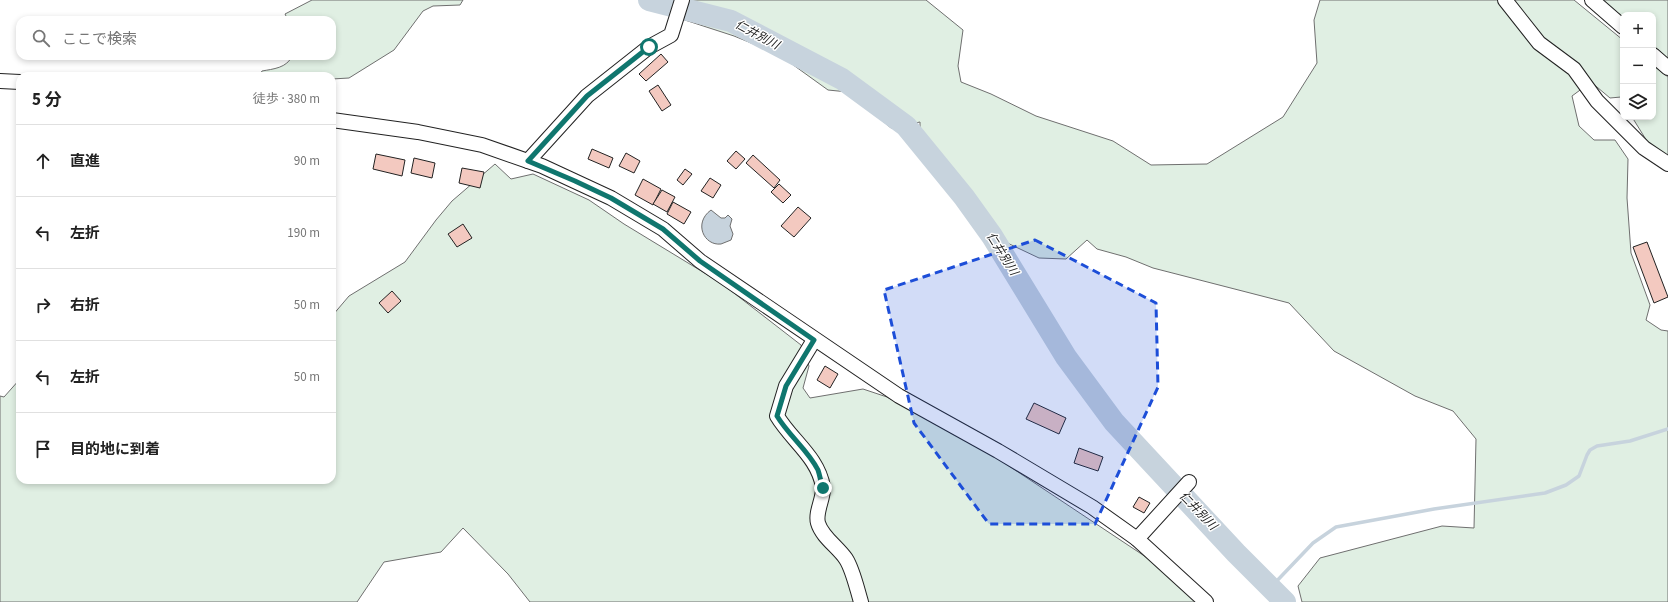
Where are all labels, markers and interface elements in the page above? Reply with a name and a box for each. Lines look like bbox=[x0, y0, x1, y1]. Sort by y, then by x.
map controls bbox=[1620, 12, 1656, 120]
button: + bbox=[1620, 12, 1656, 48]
search box bbox=[16, 16, 336, 60]
water label: 仁井別川 bbox=[732, 16, 784, 55]
icon: search bbox=[30, 27, 52, 49]
text: ここで検索 bbox=[62, 29, 137, 50]
route start bbox=[640, 38, 658, 56]
button: − bbox=[1620, 48, 1656, 84]
button: layers bbox=[1620, 84, 1656, 120]
text: 5 分 bbox=[32, 88, 61, 112]
text: 徒歩 · 380 m bbox=[253, 90, 320, 108]
icon: ahead bbox=[32, 150, 54, 172]
text: 直進 bbox=[70, 151, 100, 172]
text: 90 m bbox=[294, 152, 320, 170]
icon: left bbox=[32, 222, 54, 244]
text: 左折 bbox=[70, 223, 100, 244]
text: 190 m bbox=[287, 224, 320, 242]
water label: 仁井別川 bbox=[982, 229, 1023, 281]
icon: right bbox=[32, 294, 54, 316]
text: 右折 bbox=[70, 295, 100, 316]
text: 50 m bbox=[294, 296, 320, 314]
icon: left bbox=[32, 366, 54, 388]
text: 左折 bbox=[70, 367, 100, 388]
text: 50 m bbox=[294, 368, 320, 386]
icon: arrive bbox=[32, 438, 54, 460]
text: 目的地に到着 bbox=[70, 439, 160, 460]
route end bbox=[814, 479, 832, 497]
water label: 仁井別川 bbox=[1175, 488, 1222, 536]

